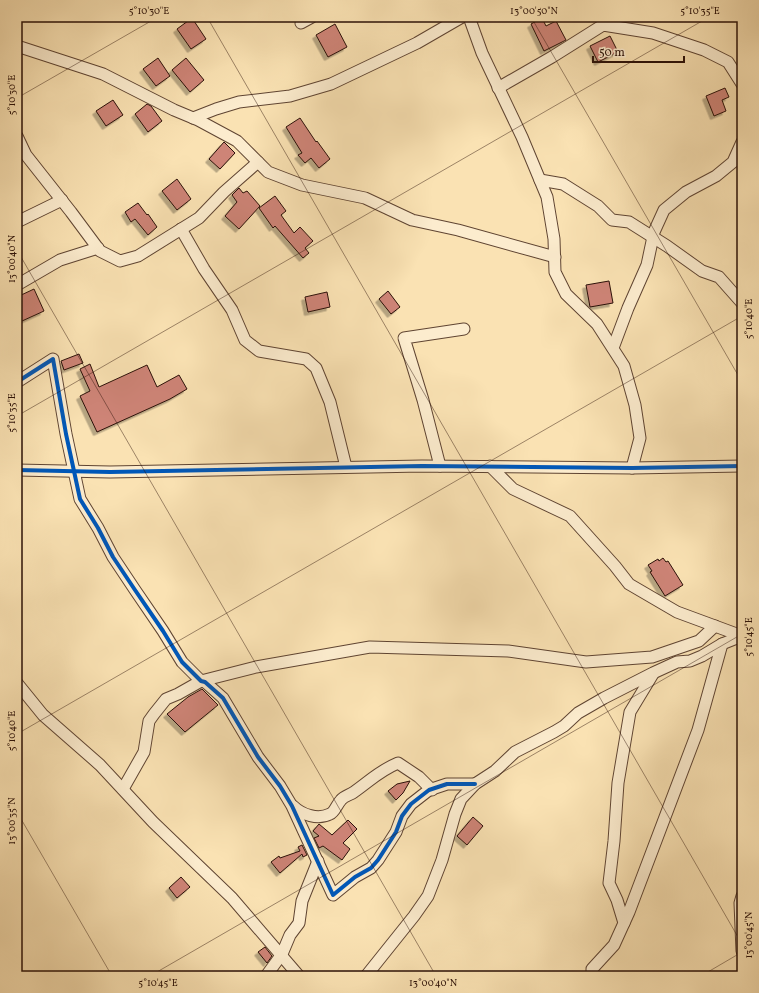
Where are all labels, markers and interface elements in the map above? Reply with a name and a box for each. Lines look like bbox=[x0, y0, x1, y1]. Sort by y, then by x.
text: 5°10'30"E bbox=[129, 4, 169, 18]
text: 13°00'50"N bbox=[510, 4, 558, 18]
text: 5°10'35"E bbox=[680, 4, 720, 18]
scale bar bbox=[593, 38, 684, 64]
text: 50 m bbox=[599, 45, 625, 61]
text: 5°10'30"E bbox=[5, 75, 19, 115]
text: 13°00'40"N bbox=[5, 234, 19, 283]
text: 5°10'40"E bbox=[742, 299, 756, 339]
text: 5°10'35"E bbox=[5, 393, 19, 433]
text: 5°10'45"E bbox=[742, 617, 756, 657]
text: 5°10'40"E bbox=[5, 711, 19, 751]
text: 13°00'35"N bbox=[5, 797, 19, 845]
text: 13°00'45"N bbox=[742, 911, 756, 959]
text: 5°10'45"E bbox=[138, 976, 178, 990]
text: 13°00'40"N bbox=[409, 976, 458, 990]

